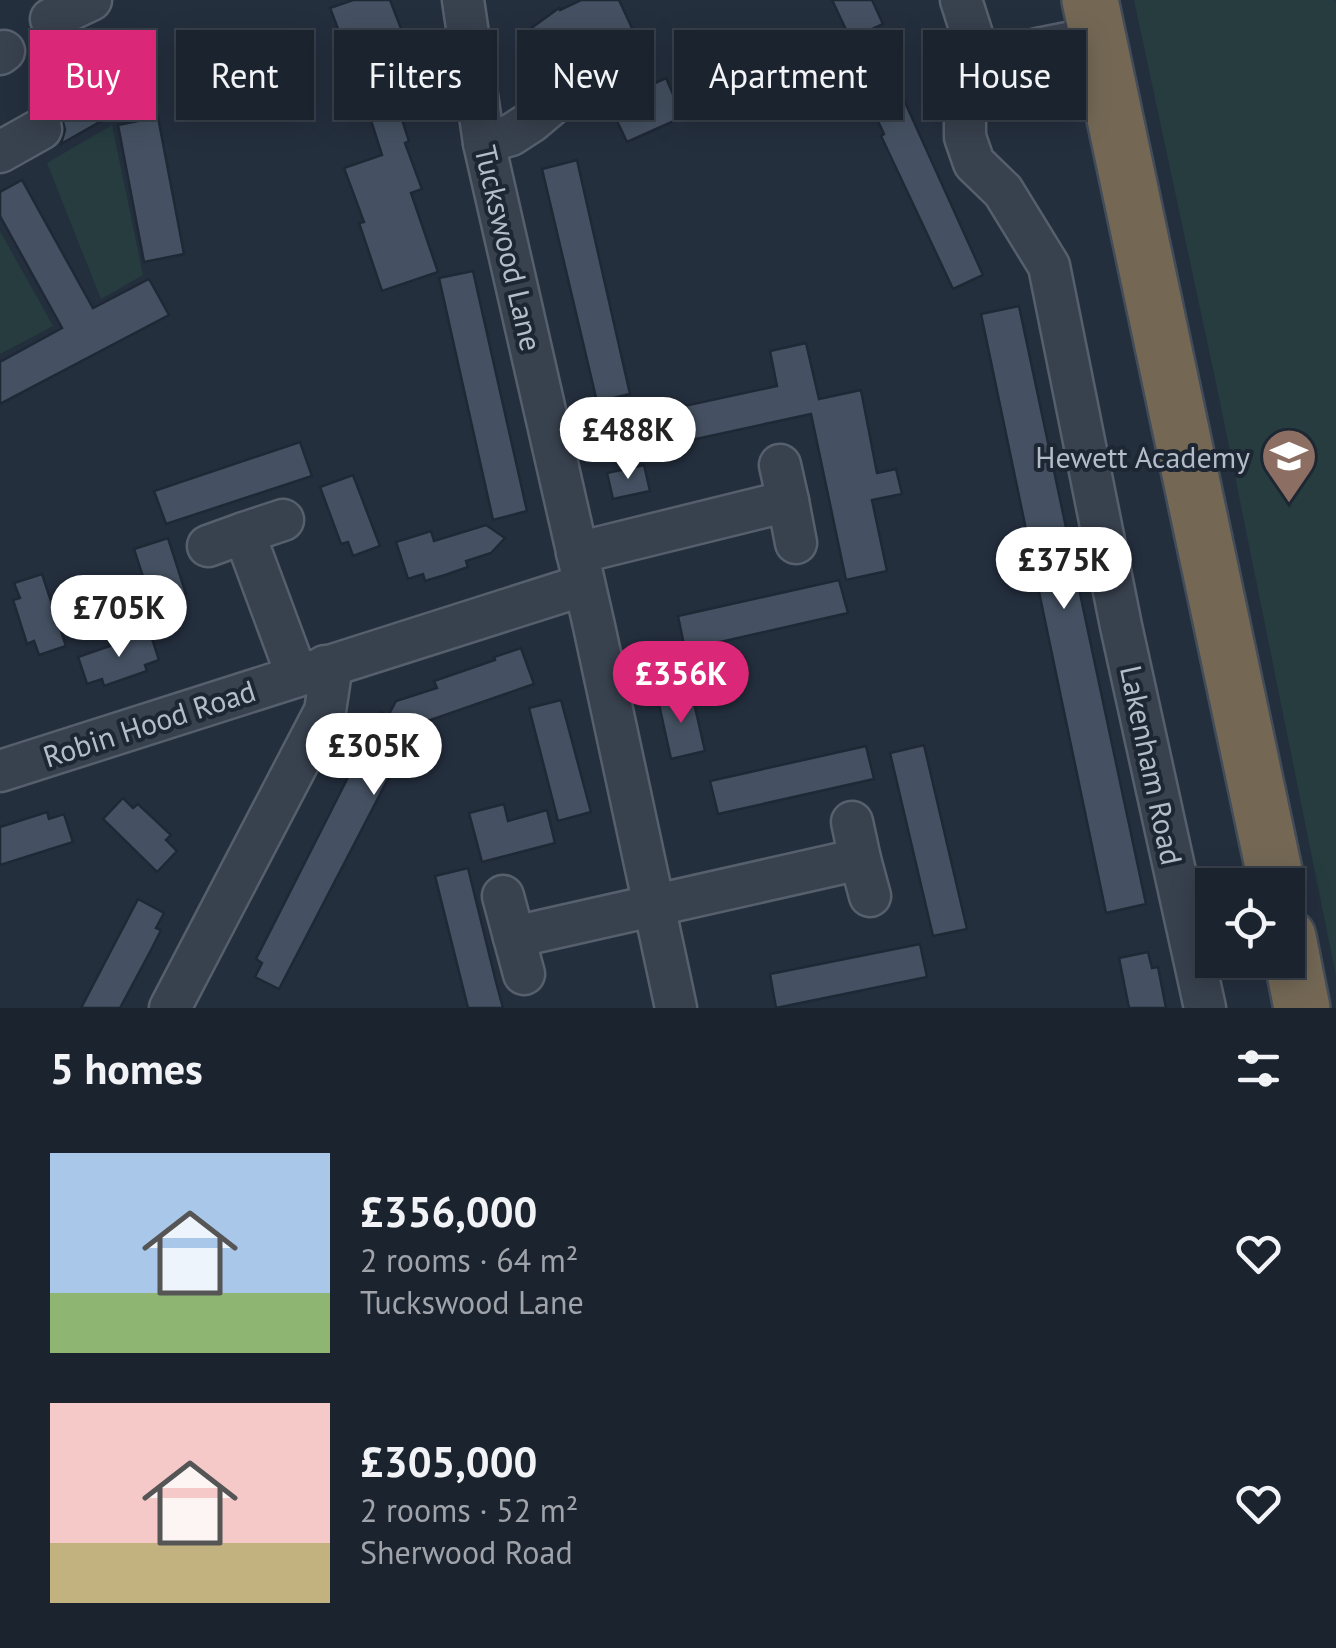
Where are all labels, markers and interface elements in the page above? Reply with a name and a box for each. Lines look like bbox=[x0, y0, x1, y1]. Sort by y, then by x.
chip: Buy bbox=[30, 30, 156, 120]
chip: Rent bbox=[176, 30, 314, 120]
chip: Filters bbox=[334, 30, 497, 120]
chip: New bbox=[517, 30, 654, 120]
chip: Apartment bbox=[674, 30, 903, 120]
chip: House bbox=[923, 30, 1086, 120]
street label: Tuckswood Lane bbox=[466, 141, 552, 355]
pin: £488K bbox=[558, 397, 698, 482]
text: £488K bbox=[582, 408, 674, 450]
school or university icon: Hewett Academy bbox=[1259, 426, 1319, 505]
place label: Hewett Academy bbox=[1035, 437, 1250, 476]
pin: £375K bbox=[994, 527, 1134, 612]
text: £375K bbox=[1018, 538, 1110, 580]
pin: £705K bbox=[49, 575, 189, 660]
text: £705K bbox=[73, 586, 165, 628]
pin: £356K bbox=[611, 641, 751, 726]
text: £356K bbox=[635, 652, 727, 694]
street label: Lakenham Road bbox=[1112, 662, 1192, 868]
street label: Robin Hood Road bbox=[38, 670, 260, 776]
pin: £305K bbox=[304, 713, 444, 798]
text: £305K bbox=[328, 724, 420, 766]
map controls bbox=[1195, 868, 1305, 978]
button: locate bbox=[1195, 868, 1305, 978]
text: 5 homes bbox=[50, 1041, 203, 1096]
icon: filters bbox=[1231, 1041, 1286, 1096]
text: £356,000 bbox=[360, 1184, 537, 1239]
icon: home bbox=[130, 1193, 250, 1313]
icon: heart bbox=[1231, 1226, 1286, 1281]
text: 2 rooms · 64 m² bbox=[360, 1239, 578, 1281]
text: Tuckswood Lane bbox=[360, 1281, 584, 1323]
text: £305,000 bbox=[360, 1434, 537, 1489]
icon: home bbox=[130, 1443, 250, 1563]
icon: heart bbox=[1231, 1476, 1286, 1531]
text: 2 rooms · 52 m² bbox=[360, 1489, 578, 1531]
text: Sherwood Road bbox=[360, 1531, 573, 1573]

